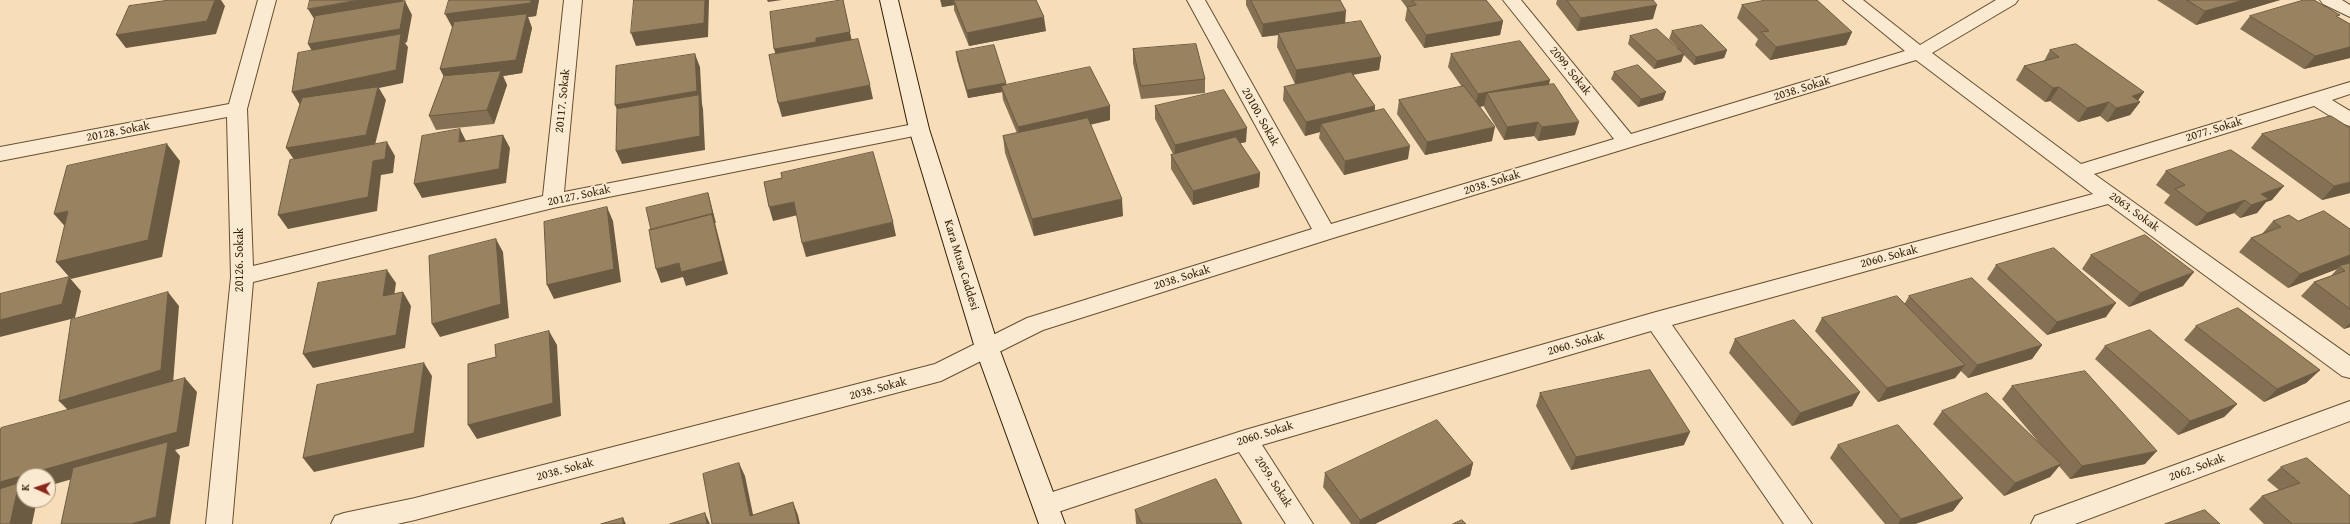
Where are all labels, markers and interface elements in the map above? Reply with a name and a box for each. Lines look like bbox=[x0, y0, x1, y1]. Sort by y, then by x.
street label: 2099. Sokak bbox=[1546, 44, 1594, 98]
street label: 20117. Sokak bbox=[552, 68, 574, 134]
street label: 2038. Sokak bbox=[1772, 74, 1832, 104]
street label: 20100. Sokak bbox=[1238, 85, 1282, 149]
street label: 2077. Sokak bbox=[2184, 115, 2244, 145]
street label: 20128. Sokak bbox=[85, 119, 151, 145]
street label: 2038. Sokak bbox=[1462, 168, 1522, 198]
street label: 20127. Sokak bbox=[546, 182, 612, 210]
street label: 2063. Sokak bbox=[2106, 189, 2162, 235]
street label: Kara Musa Caddesi bbox=[940, 218, 982, 312]
street label: 20126. Sokak bbox=[233, 228, 247, 292]
street label: 2060. Sokak bbox=[1859, 242, 1919, 272]
street label: 2038. Sokak bbox=[1152, 263, 1212, 293]
street label: 2060. Sokak bbox=[1546, 329, 1606, 359]
street label: 2038. Sokak bbox=[848, 374, 908, 404]
street label: 2060. Sokak bbox=[1235, 419, 1295, 449]
street label: 2062. Sokak bbox=[2167, 451, 2227, 485]
street label: 2059. Sokak bbox=[1251, 454, 1295, 510]
street label: 2038. Sokak bbox=[535, 455, 595, 485]
north arrow bbox=[16, 468, 56, 508]
text: K bbox=[17, 484, 33, 491]

